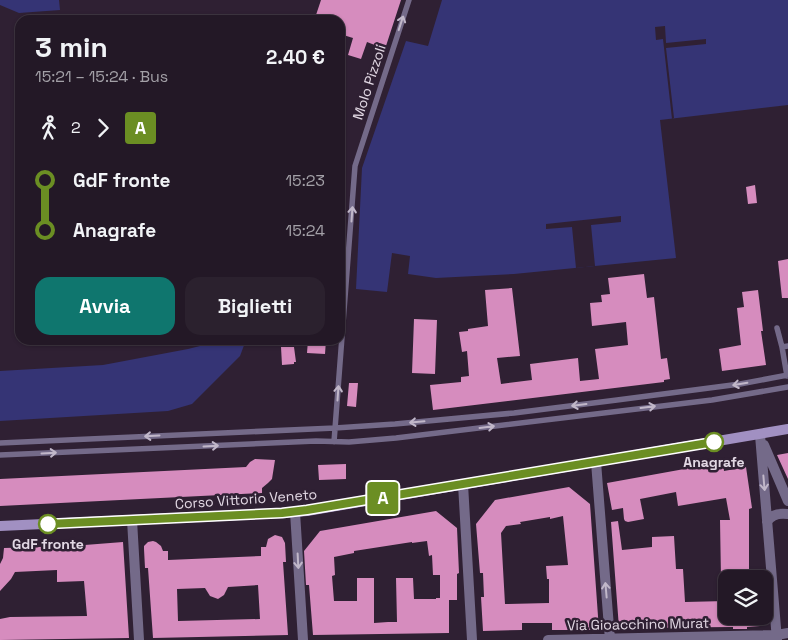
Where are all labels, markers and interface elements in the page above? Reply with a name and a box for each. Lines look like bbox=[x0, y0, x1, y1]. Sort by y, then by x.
one-way arrow bbox=[397, 16, 406, 32]
text: 3 min bbox=[35, 29, 108, 65]
street label: Molo Pizzoli bbox=[348, 42, 390, 122]
text: 2.40 € bbox=[266, 45, 325, 70]
text: 15:21 – 15:24 · Bus bbox=[35, 66, 168, 87]
icon: walk bbox=[35, 114, 63, 142]
icon: forward bbox=[89, 114, 117, 142]
text: A bbox=[135, 116, 146, 139]
text: 2 bbox=[71, 117, 81, 138]
text: GdF fronte bbox=[73, 168, 171, 193]
text: 15:23 bbox=[285, 170, 325, 191]
one-way arrow bbox=[347, 206, 356, 222]
text: Anagrafe bbox=[73, 218, 156, 243]
text: 15:24 bbox=[286, 220, 325, 241]
button: Avvia bbox=[35, 277, 175, 335]
button: Biglietti bbox=[185, 277, 325, 335]
one-way arrow bbox=[732, 379, 748, 389]
one-way arrow bbox=[333, 385, 343, 401]
one-way arrow bbox=[571, 400, 587, 410]
one-way arrow bbox=[640, 402, 656, 412]
one-way arrow bbox=[410, 417, 426, 427]
one-way arrow bbox=[478, 422, 494, 432]
one-way arrow bbox=[144, 431, 160, 440]
marker: Anagrafe bbox=[704, 432, 724, 452]
one-way arrow bbox=[203, 441, 219, 450]
one-way arrow bbox=[40, 448, 56, 458]
place label: Anagrafe bbox=[683, 453, 745, 471]
one-way arrow bbox=[759, 475, 769, 491]
line badge: A bbox=[367, 482, 399, 514]
street label: Corso Vittorio Veneto bbox=[174, 485, 318, 513]
text: A bbox=[377, 486, 389, 509]
marker: GdF fronte bbox=[38, 514, 58, 534]
place label: GdF fronte bbox=[12, 535, 84, 553]
one-way arrow bbox=[293, 552, 302, 568]
map controls bbox=[718, 570, 773, 625]
button: layers bbox=[718, 570, 773, 625]
one-way arrow bbox=[601, 582, 611, 598]
street label: Via Gioacchino Murat bbox=[567, 614, 709, 634]

